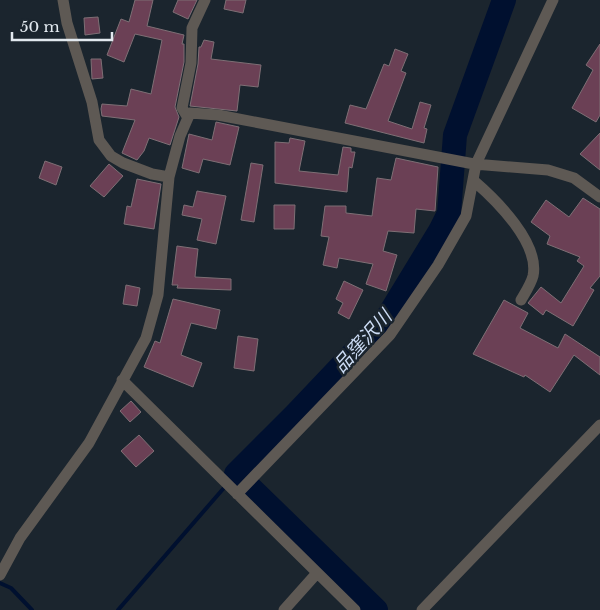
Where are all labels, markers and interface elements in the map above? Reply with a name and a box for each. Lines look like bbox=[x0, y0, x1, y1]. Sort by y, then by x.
scale bar bbox=[12, 10, 112, 42]
text: 50 m bbox=[20, 17, 60, 36]
water label: 品窪沢川 bbox=[328, 304, 398, 377]

